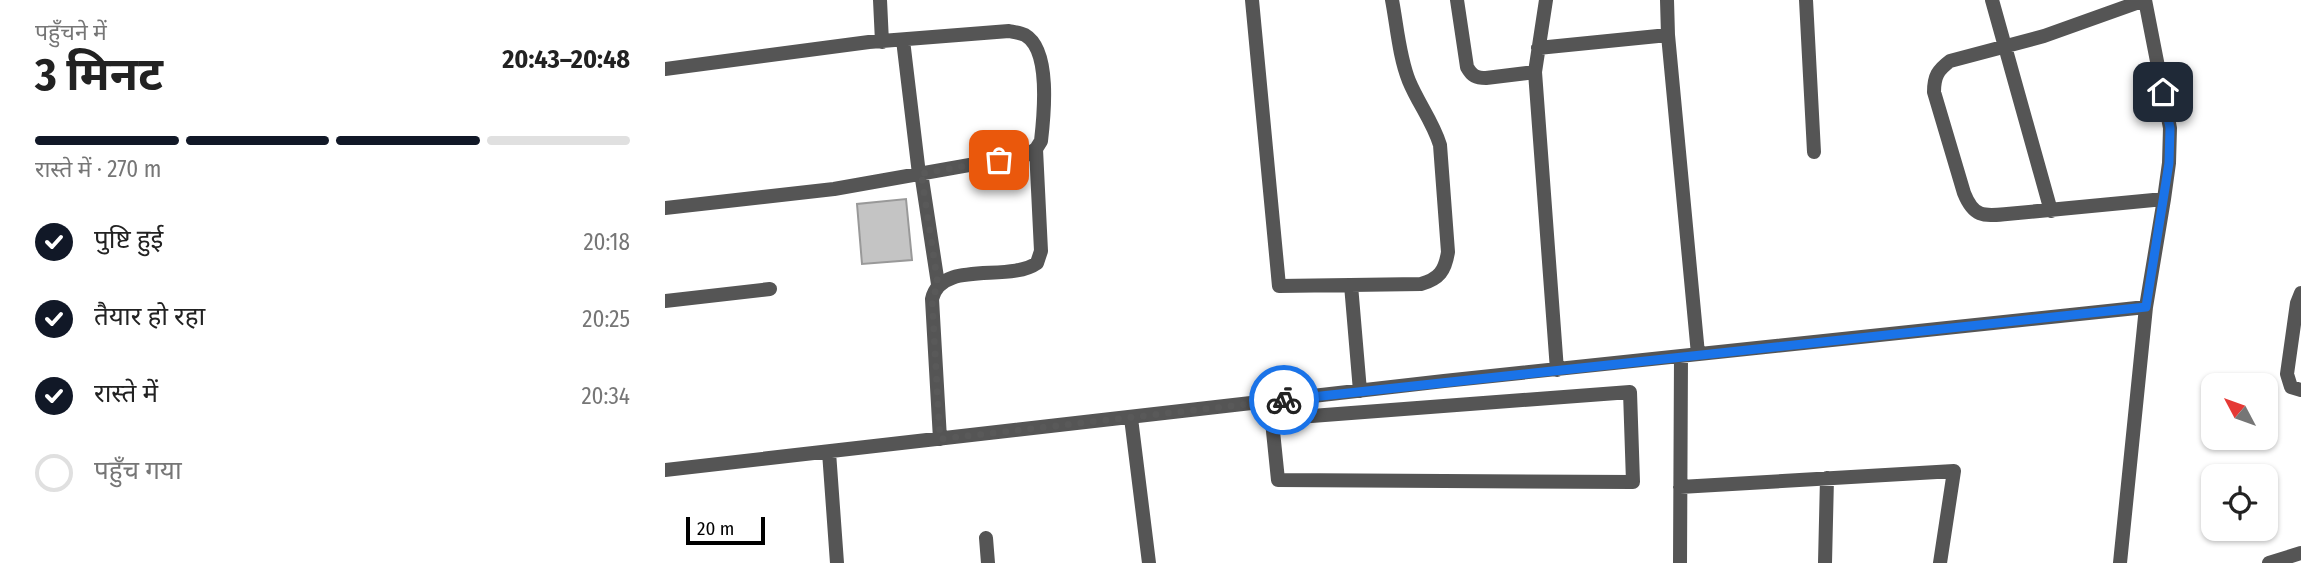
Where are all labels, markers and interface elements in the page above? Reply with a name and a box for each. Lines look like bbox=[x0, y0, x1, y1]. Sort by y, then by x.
text: पहुँचने में bbox=[35, 18, 107, 46]
text: 20:43–20:48 bbox=[502, 44, 630, 75]
text: 3 मिनट bbox=[35, 47, 163, 102]
pin bbox=[2133, 62, 2193, 122]
icon: home bbox=[2144, 73, 2182, 111]
pin bbox=[969, 130, 1029, 190]
icon: bag bbox=[980, 141, 1018, 179]
text: रास्ते में · 270 m bbox=[35, 155, 161, 183]
icon: check bbox=[35, 223, 73, 261]
text: पुष्टि हुई bbox=[94, 224, 163, 255]
text: 20:18 bbox=[583, 228, 630, 256]
icon: check bbox=[35, 300, 73, 338]
text: तैयार हो रहा bbox=[94, 301, 205, 332]
text: 20:25 bbox=[582, 305, 630, 333]
courier bbox=[1249, 365, 1319, 435]
north arrow bbox=[2201, 373, 2279, 450]
map controls bbox=[2201, 373, 2278, 541]
icon: check bbox=[35, 377, 73, 415]
text: रास्ते में bbox=[94, 378, 158, 409]
icon: bike bbox=[1265, 381, 1303, 419]
text: 20:34 bbox=[581, 382, 630, 410]
text: पहुँच गया bbox=[94, 455, 182, 486]
button: locate bbox=[2201, 464, 2278, 541]
scale bar bbox=[686, 514, 765, 546]
text: 20 m bbox=[697, 517, 734, 540]

